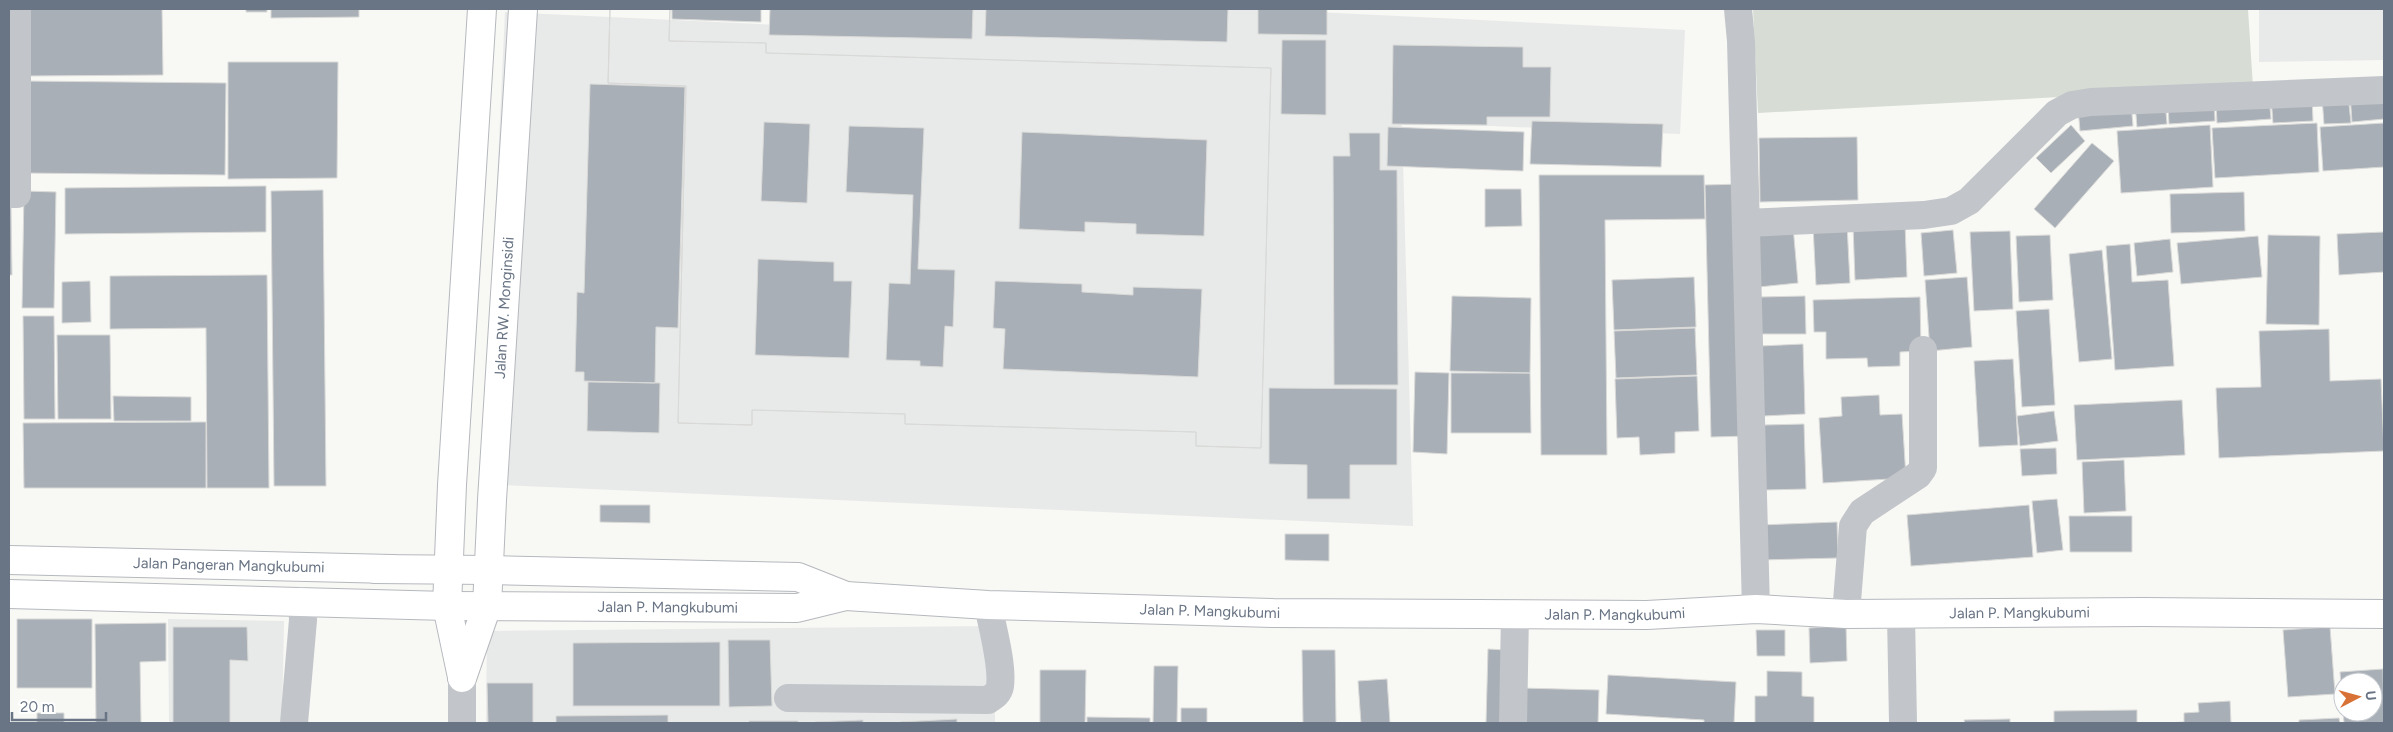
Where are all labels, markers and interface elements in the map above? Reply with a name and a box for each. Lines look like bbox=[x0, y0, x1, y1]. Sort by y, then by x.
street label: Jalan RW. Monginsidi bbox=[491, 236, 518, 379]
street label: Jalan Pangeran Mangkubumi bbox=[133, 554, 325, 576]
street label: Jalan P. Mangkubumi bbox=[597, 598, 738, 617]
street label: Jalan P. Mangkubumi bbox=[1139, 600, 1280, 622]
street label: Jalan P. Mangkubumi bbox=[1949, 603, 2090, 622]
street label: Jalan P. Mangkubumi bbox=[1545, 604, 1686, 624]
north arrow bbox=[2333, 672, 2383, 722]
scale bar bbox=[12, 690, 106, 722]
text: U bbox=[2361, 690, 2379, 701]
text: 20 m bbox=[20, 698, 54, 716]

